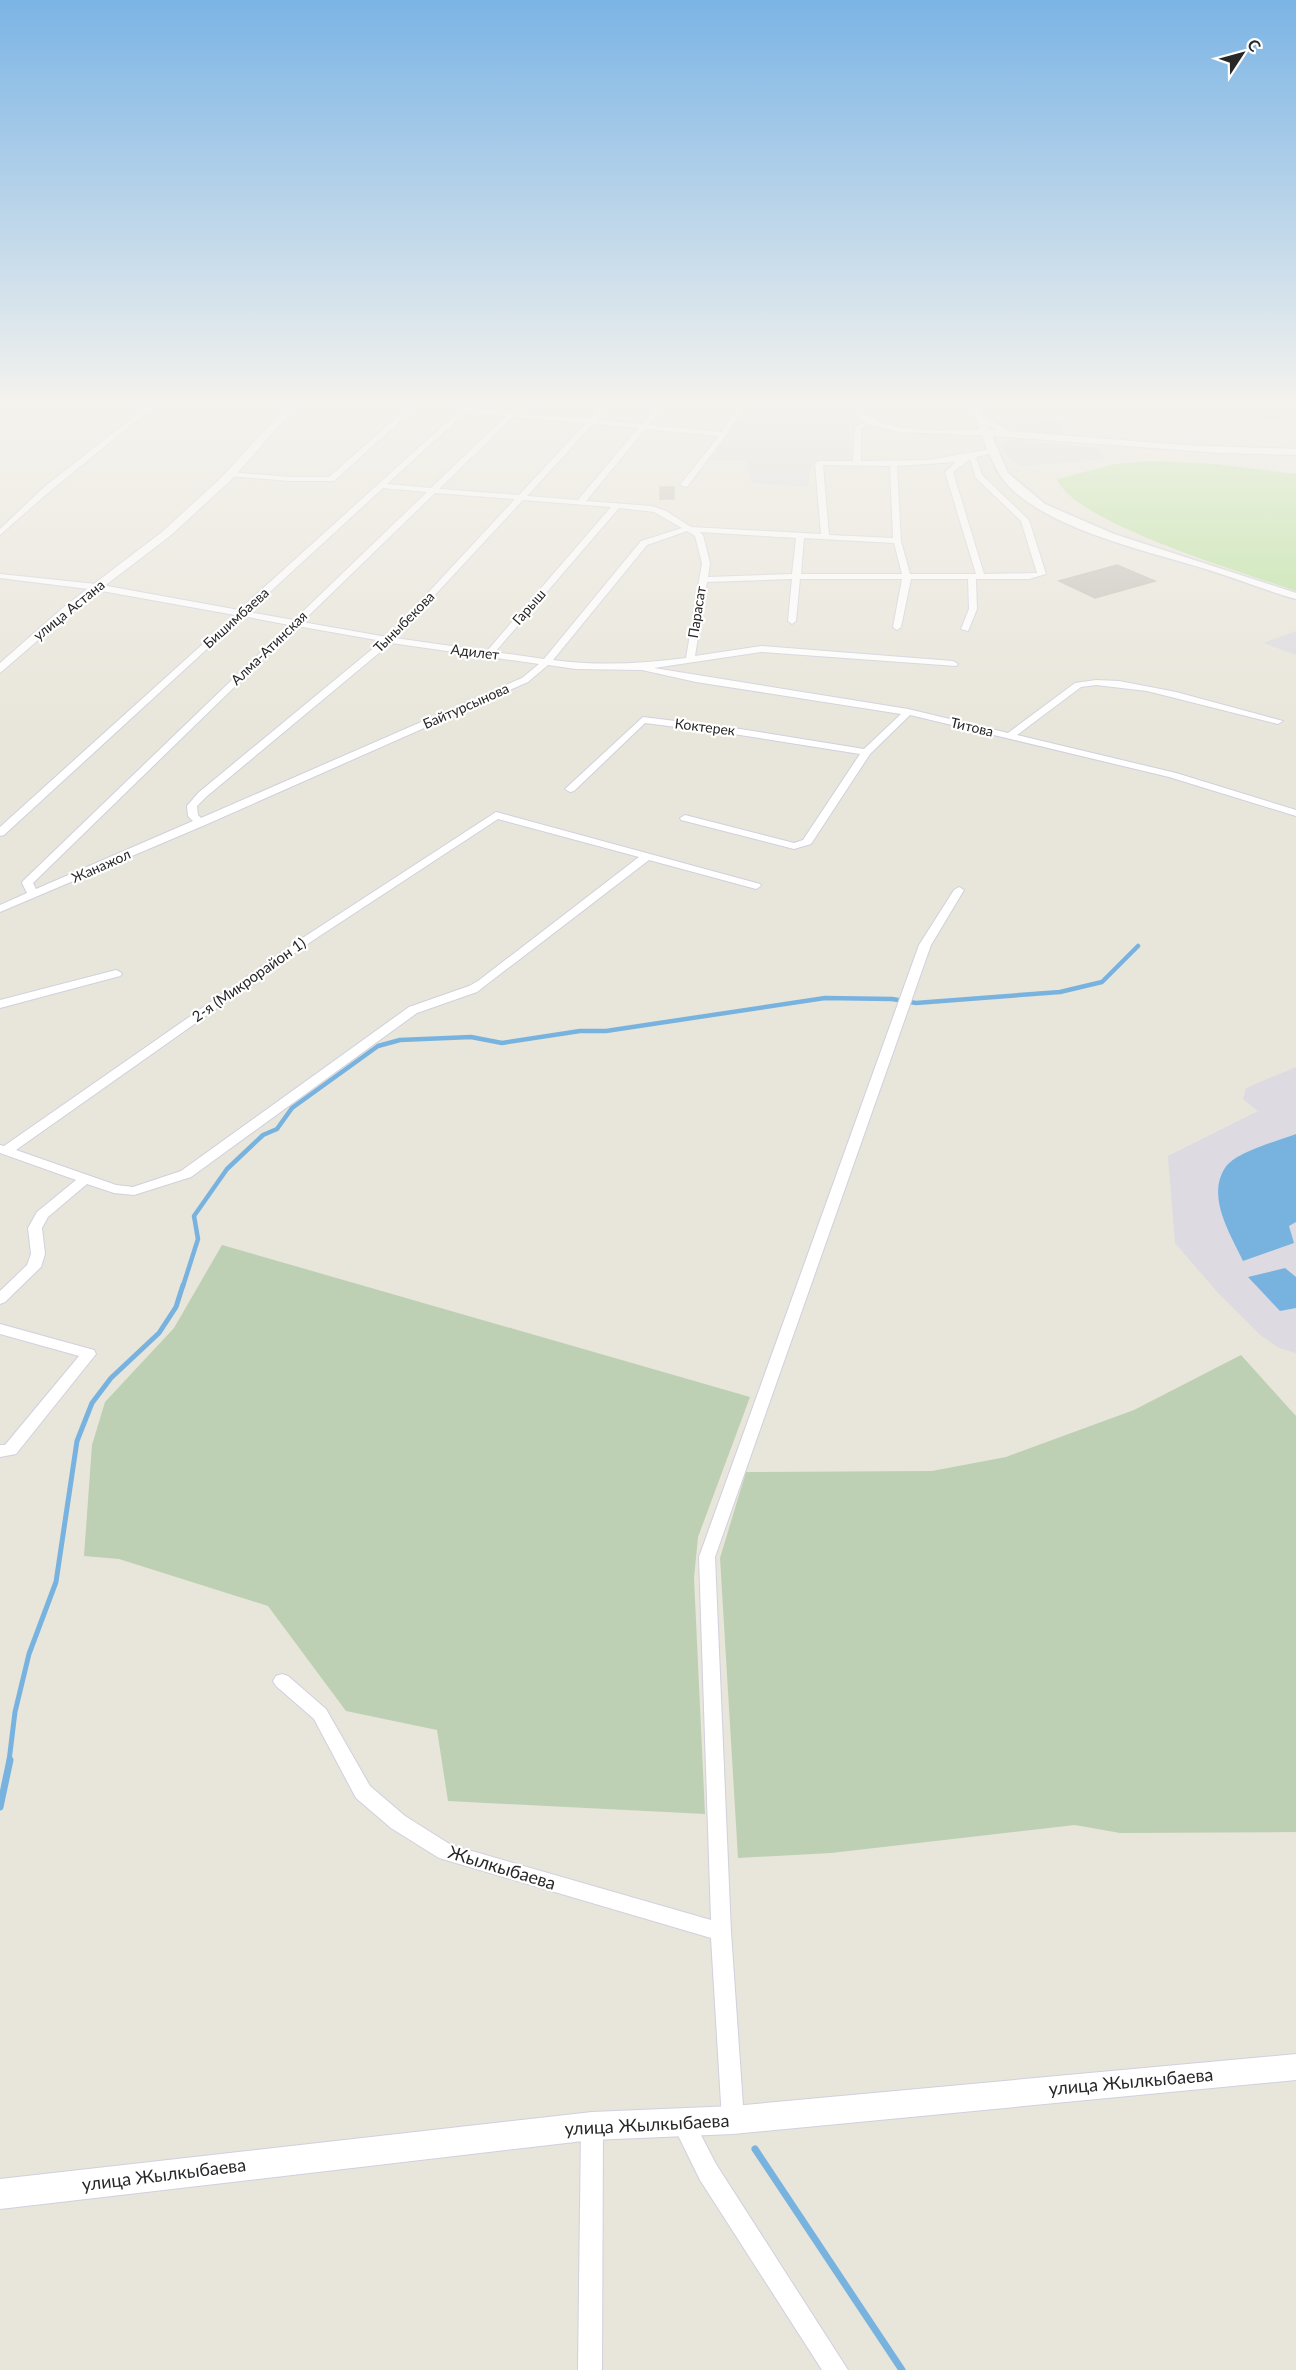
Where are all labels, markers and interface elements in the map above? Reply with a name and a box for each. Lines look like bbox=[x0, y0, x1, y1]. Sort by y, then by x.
north arrow bbox=[1212, 24, 1272, 84]
text: С bbox=[1244, 35, 1266, 55]
street label: улица Астана bbox=[30, 576, 108, 643]
street label: Бишимбаева bbox=[199, 584, 272, 652]
street label: Гарыш bbox=[508, 585, 549, 628]
street label: Парасат bbox=[684, 585, 709, 639]
street label: Тыныбекова bbox=[370, 588, 438, 656]
street label: Алма-Атинская bbox=[227, 607, 310, 688]
street label: Адилет bbox=[450, 640, 500, 663]
street label: Байтурсынова bbox=[420, 679, 511, 732]
street label: Титова bbox=[949, 713, 995, 740]
street label: Коктерек bbox=[674, 714, 737, 739]
street label: Жанажол bbox=[69, 845, 133, 886]
street label: 2-я (Микрорайон 1) bbox=[188, 933, 309, 1025]
street label: Жылкыбаева bbox=[446, 1840, 559, 1894]
street label: улица Жылкыбаева bbox=[1048, 2063, 1214, 2099]
street label: улица Жылкыбаева bbox=[564, 2109, 730, 2139]
street label: улица Жылкыбаева bbox=[81, 2153, 247, 2195]

